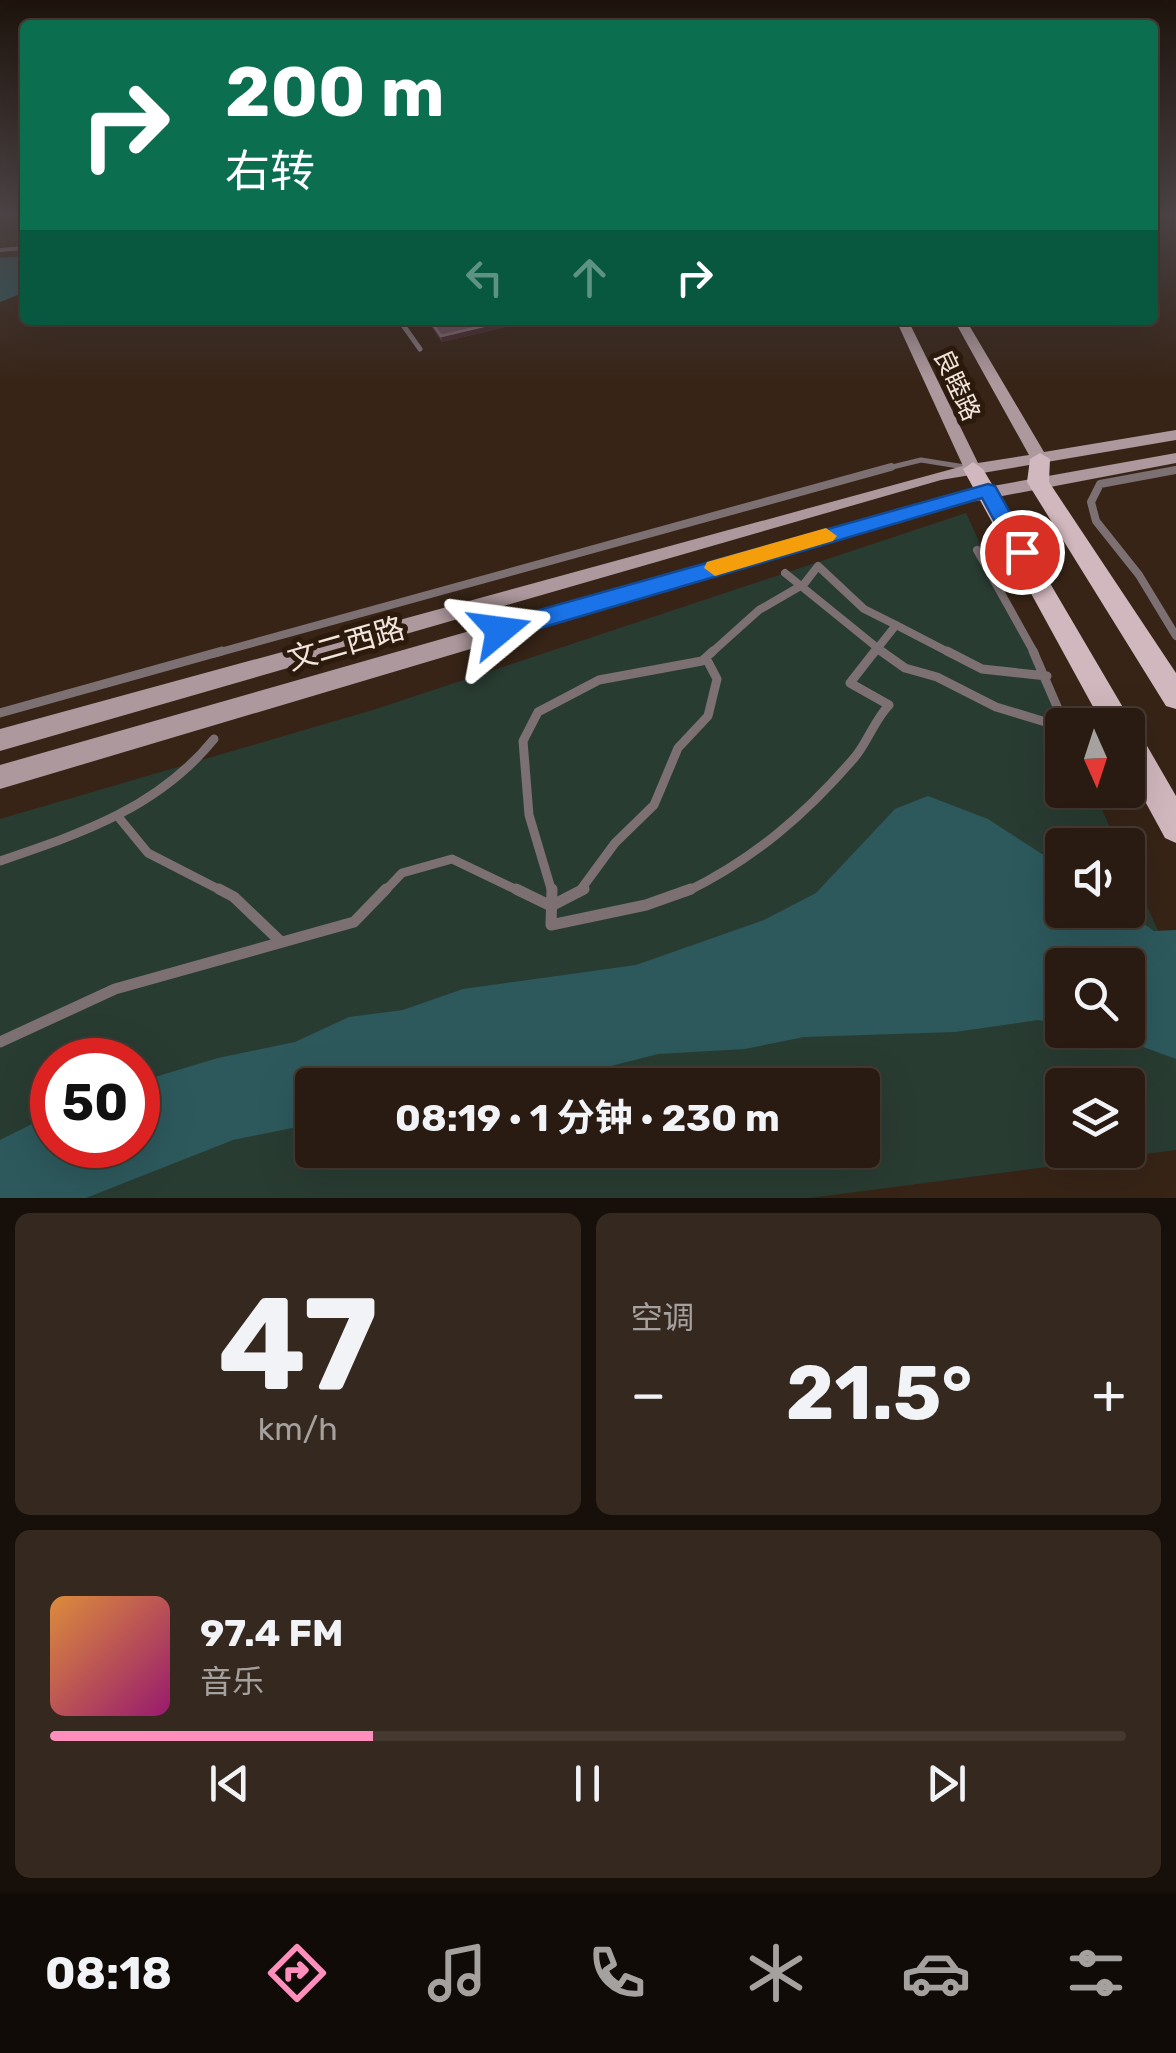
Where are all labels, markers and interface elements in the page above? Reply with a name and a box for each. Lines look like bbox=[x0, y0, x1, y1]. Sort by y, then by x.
text: 200 m bbox=[225, 51, 445, 134]
icon: right bbox=[60, 60, 190, 190]
text: 右转 bbox=[225, 145, 315, 198]
icon: left bbox=[457, 250, 512, 305]
icon: ahead bbox=[562, 250, 617, 305]
icon: right bbox=[667, 250, 722, 305]
street label: 良睦路 bbox=[928, 345, 986, 425]
pin bbox=[980, 510, 1065, 595]
icon: arrive bbox=[995, 525, 1050, 580]
position arrow bbox=[448, 578, 552, 682]
street label: 文二西路 bbox=[283, 610, 409, 678]
north arrow bbox=[1045, 708, 1145, 808]
map controls bbox=[1045, 708, 1145, 1168]
button: sound bbox=[1045, 828, 1145, 928]
button: search bbox=[1045, 948, 1145, 1048]
speed limit sign: 50 bbox=[30, 1038, 160, 1168]
button: layers bbox=[1045, 1068, 1145, 1168]
text: 08:19 · 1 分钟 · 230 m bbox=[395, 1095, 780, 1141]
text: 47 bbox=[218, 1267, 378, 1422]
text: 空调 bbox=[631, 1299, 695, 1337]
text: 21.5° bbox=[786, 1349, 972, 1438]
text: − bbox=[631, 1362, 666, 1427]
text: + bbox=[1092, 1362, 1126, 1427]
text: km/h bbox=[258, 1410, 338, 1448]
text: 97.4 FM bbox=[200, 1610, 343, 1656]
text: 音乐 bbox=[200, 1663, 264, 1701]
icon: previous bbox=[202, 1756, 257, 1811]
icon: pause bbox=[560, 1756, 615, 1811]
icon: next bbox=[919, 1756, 974, 1811]
icon: directions bbox=[262, 1938, 332, 2008]
icon: music bbox=[422, 1938, 492, 2008]
icon: phone bbox=[582, 1938, 652, 2008]
icon: climate bbox=[741, 1938, 811, 2008]
icon: car bbox=[901, 1938, 971, 2008]
icon: filters bbox=[1061, 1938, 1131, 2008]
text: 08:18 bbox=[45, 1947, 172, 2000]

